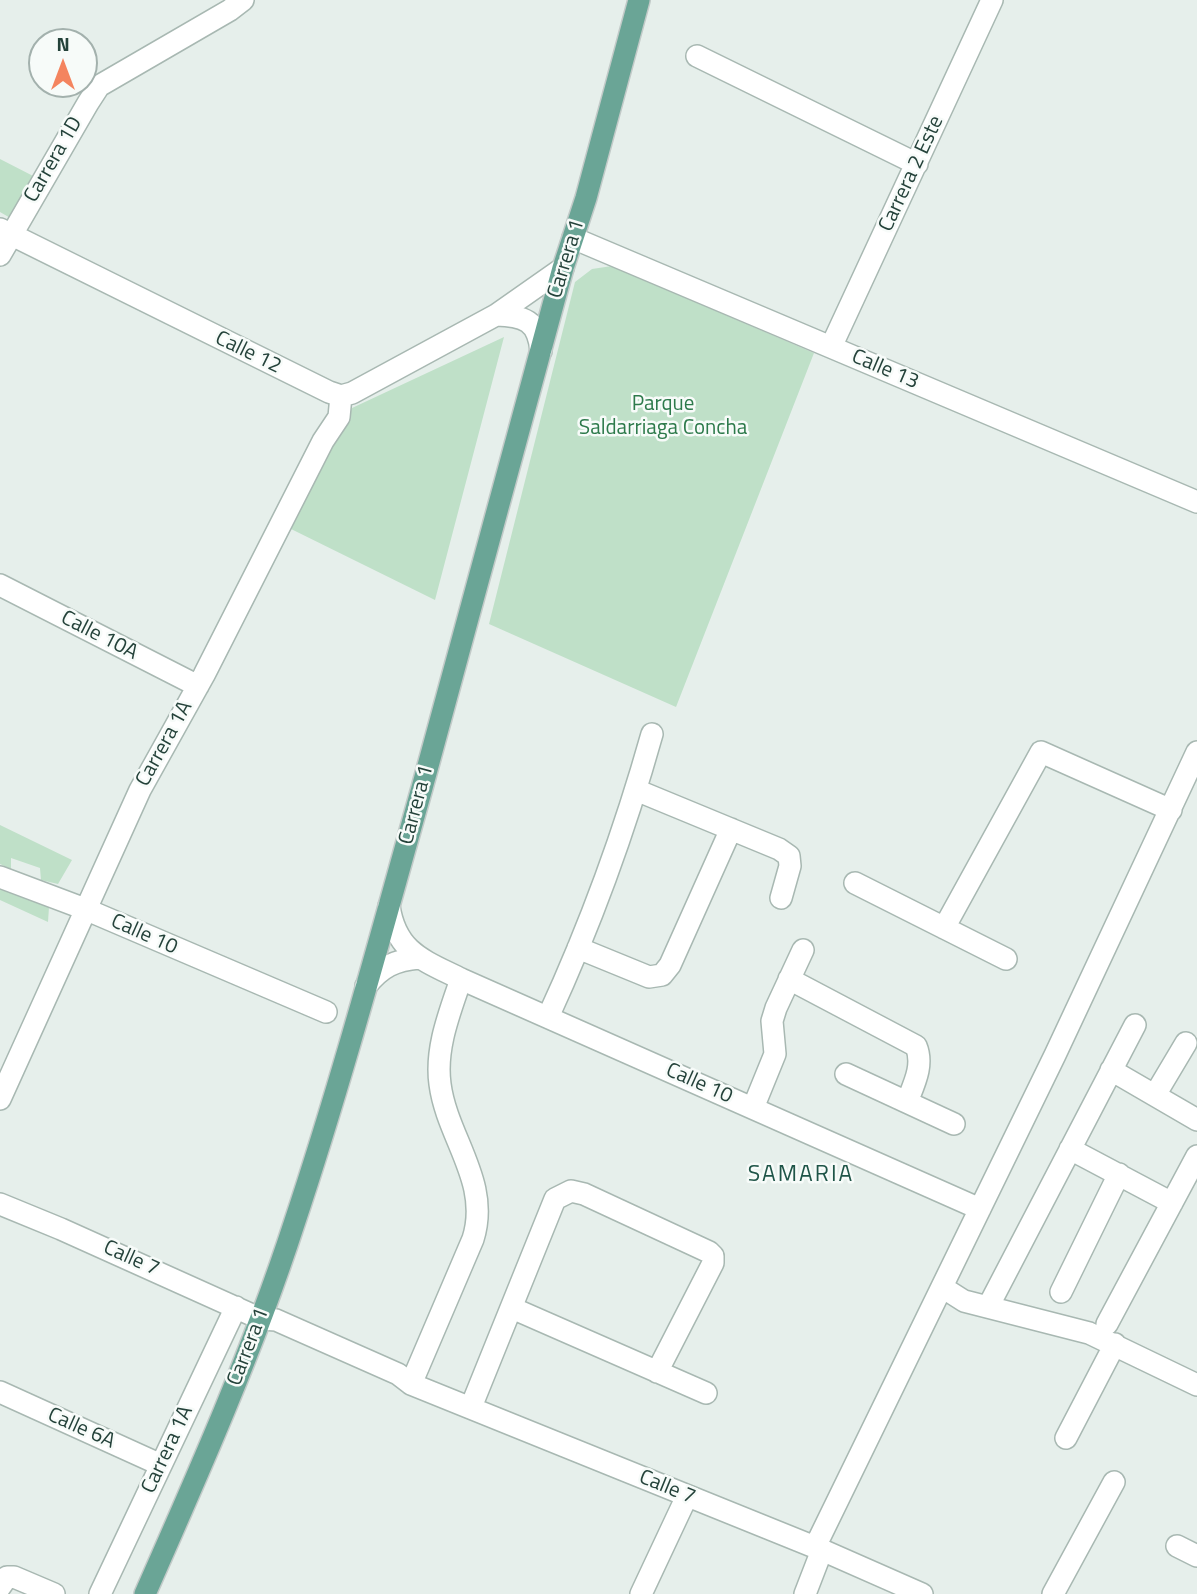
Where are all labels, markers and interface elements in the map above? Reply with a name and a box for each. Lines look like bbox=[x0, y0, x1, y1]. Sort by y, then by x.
north arrow bbox=[28, 28, 98, 98]
text: N bbox=[56, 29, 70, 58]
street label: Carrera 2 Este bbox=[874, 112, 950, 236]
street label: Carrera 1D bbox=[19, 113, 89, 207]
street label: Carrera 1 bbox=[543, 217, 591, 301]
street label: Calle 12 bbox=[211, 326, 285, 380]
street label: Calle 13 bbox=[848, 345, 922, 395]
park label: Parque Saldarriaga Concha bbox=[579, 392, 747, 442]
street label: Calle 10A bbox=[56, 606, 142, 666]
street label: Carrera 1A bbox=[131, 697, 199, 791]
street label: Carrera 1 bbox=[394, 763, 440, 847]
street label: Calle 10 bbox=[107, 909, 181, 961]
street label: Calle 10 bbox=[662, 1058, 736, 1110]
district label: SAMARIA bbox=[749, 1161, 853, 1189]
street label: Calle 7 bbox=[99, 1236, 163, 1282]
street label: Carrera 1 bbox=[223, 1305, 275, 1389]
street label: Carrera 1A bbox=[137, 1402, 199, 1498]
street label: Calle 6A bbox=[43, 1403, 119, 1455]
street label: Calle 7 bbox=[635, 1465, 699, 1511]

